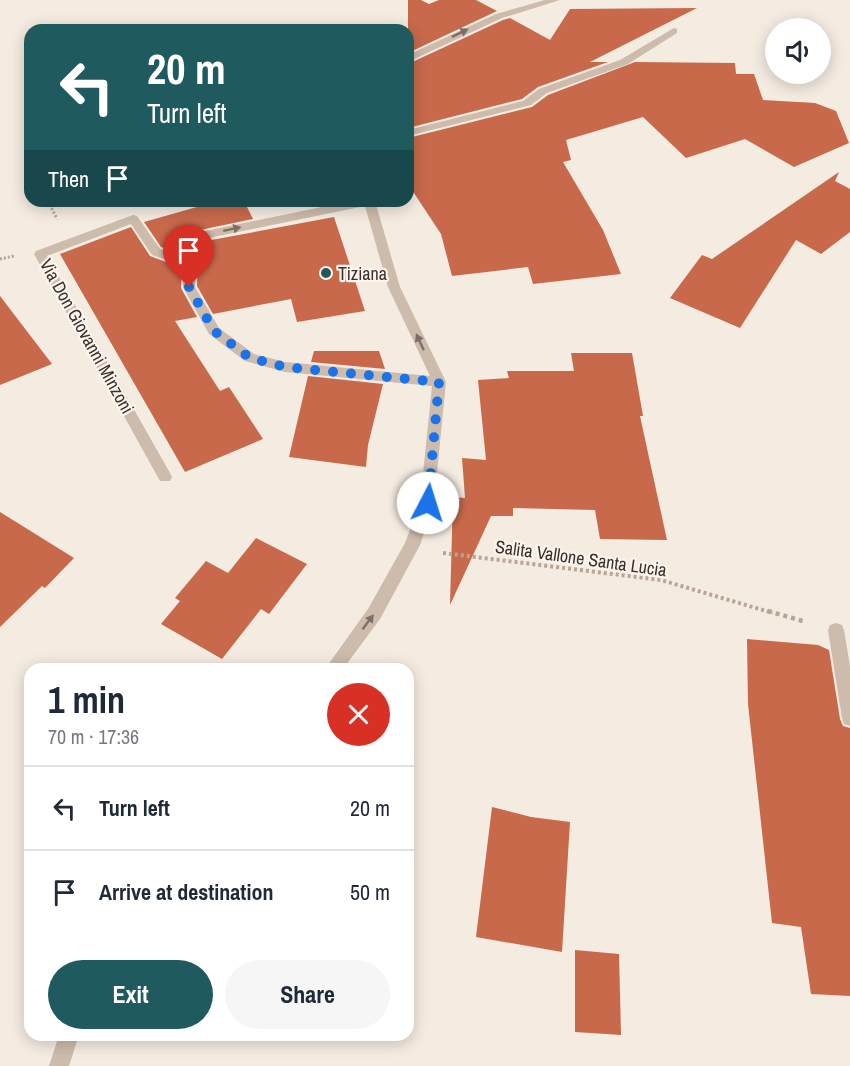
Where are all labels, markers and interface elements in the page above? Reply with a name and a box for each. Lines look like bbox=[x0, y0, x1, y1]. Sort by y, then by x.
map controls bbox=[765, 18, 831, 84]
button: sound bbox=[765, 18, 831, 84]
one-way arrow bbox=[452, 28, 469, 37]
text: 20 m bbox=[147, 41, 226, 97]
icon: left bbox=[48, 48, 126, 126]
text: Turn left bbox=[147, 95, 226, 131]
icon: arrive bbox=[101, 162, 134, 195]
text: Then bbox=[48, 164, 89, 194]
one-way arrow bbox=[223, 224, 242, 233]
pin bbox=[163, 225, 214, 287]
icon: arrive bbox=[172, 234, 205, 267]
street label: Via Don Giovanni Minzoni bbox=[34, 254, 140, 418]
place label: Tiziana bbox=[338, 261, 387, 286]
marker: Tiziana bbox=[319, 266, 333, 280]
one-way arrow bbox=[416, 333, 425, 350]
position arrow bbox=[396, 471, 460, 535]
street label: Salita Vallone Santa Lucia bbox=[494, 534, 668, 582]
one-way arrow bbox=[361, 615, 373, 630]
text: 1 min bbox=[48, 676, 125, 724]
button: close bbox=[327, 683, 390, 746]
text: 70 m · 17:36 bbox=[48, 723, 139, 750]
icon: left bbox=[48, 792, 81, 825]
text: Turn left bbox=[99, 793, 170, 823]
text: 20 m bbox=[350, 793, 390, 823]
icon: arrive bbox=[48, 876, 81, 909]
text: Arrive at destination bbox=[99, 877, 273, 907]
text: 50 m bbox=[350, 877, 390, 907]
button: Exit bbox=[48, 960, 213, 1029]
button: Share bbox=[225, 960, 390, 1029]

